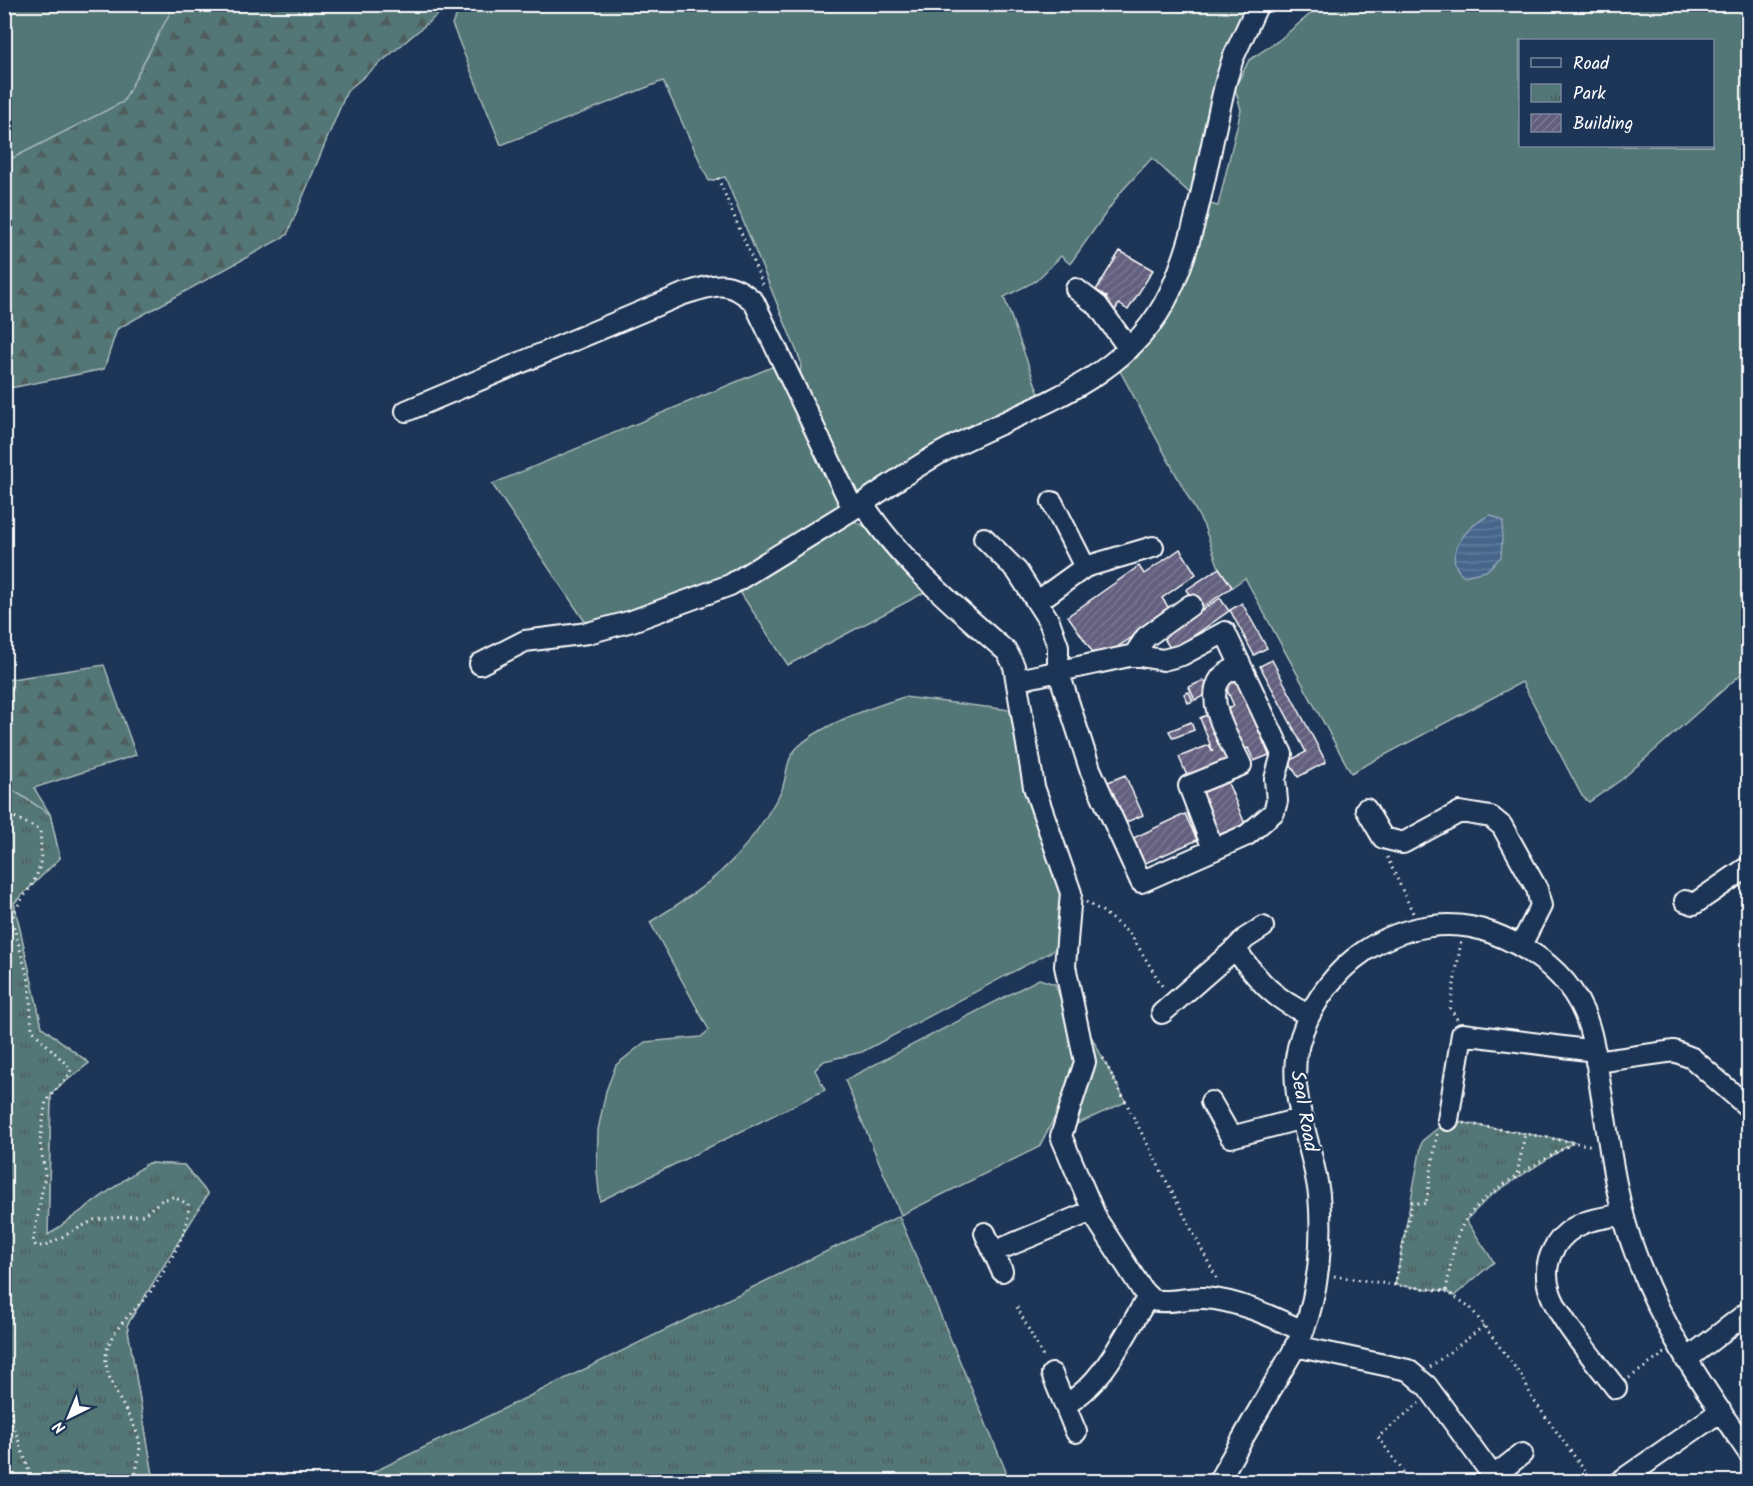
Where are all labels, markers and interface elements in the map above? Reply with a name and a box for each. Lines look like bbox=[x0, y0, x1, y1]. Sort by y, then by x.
legend bbox=[1519, 39, 1714, 147]
text: Road bbox=[1573, 50, 1610, 79]
text: Park bbox=[1573, 80, 1606, 109]
text: Building bbox=[1573, 110, 1633, 139]
street label: Seal Road bbox=[1280, 1068, 1326, 1156]
north arrow bbox=[39, 1387, 99, 1447]
text: N bbox=[48, 1414, 72, 1439]

